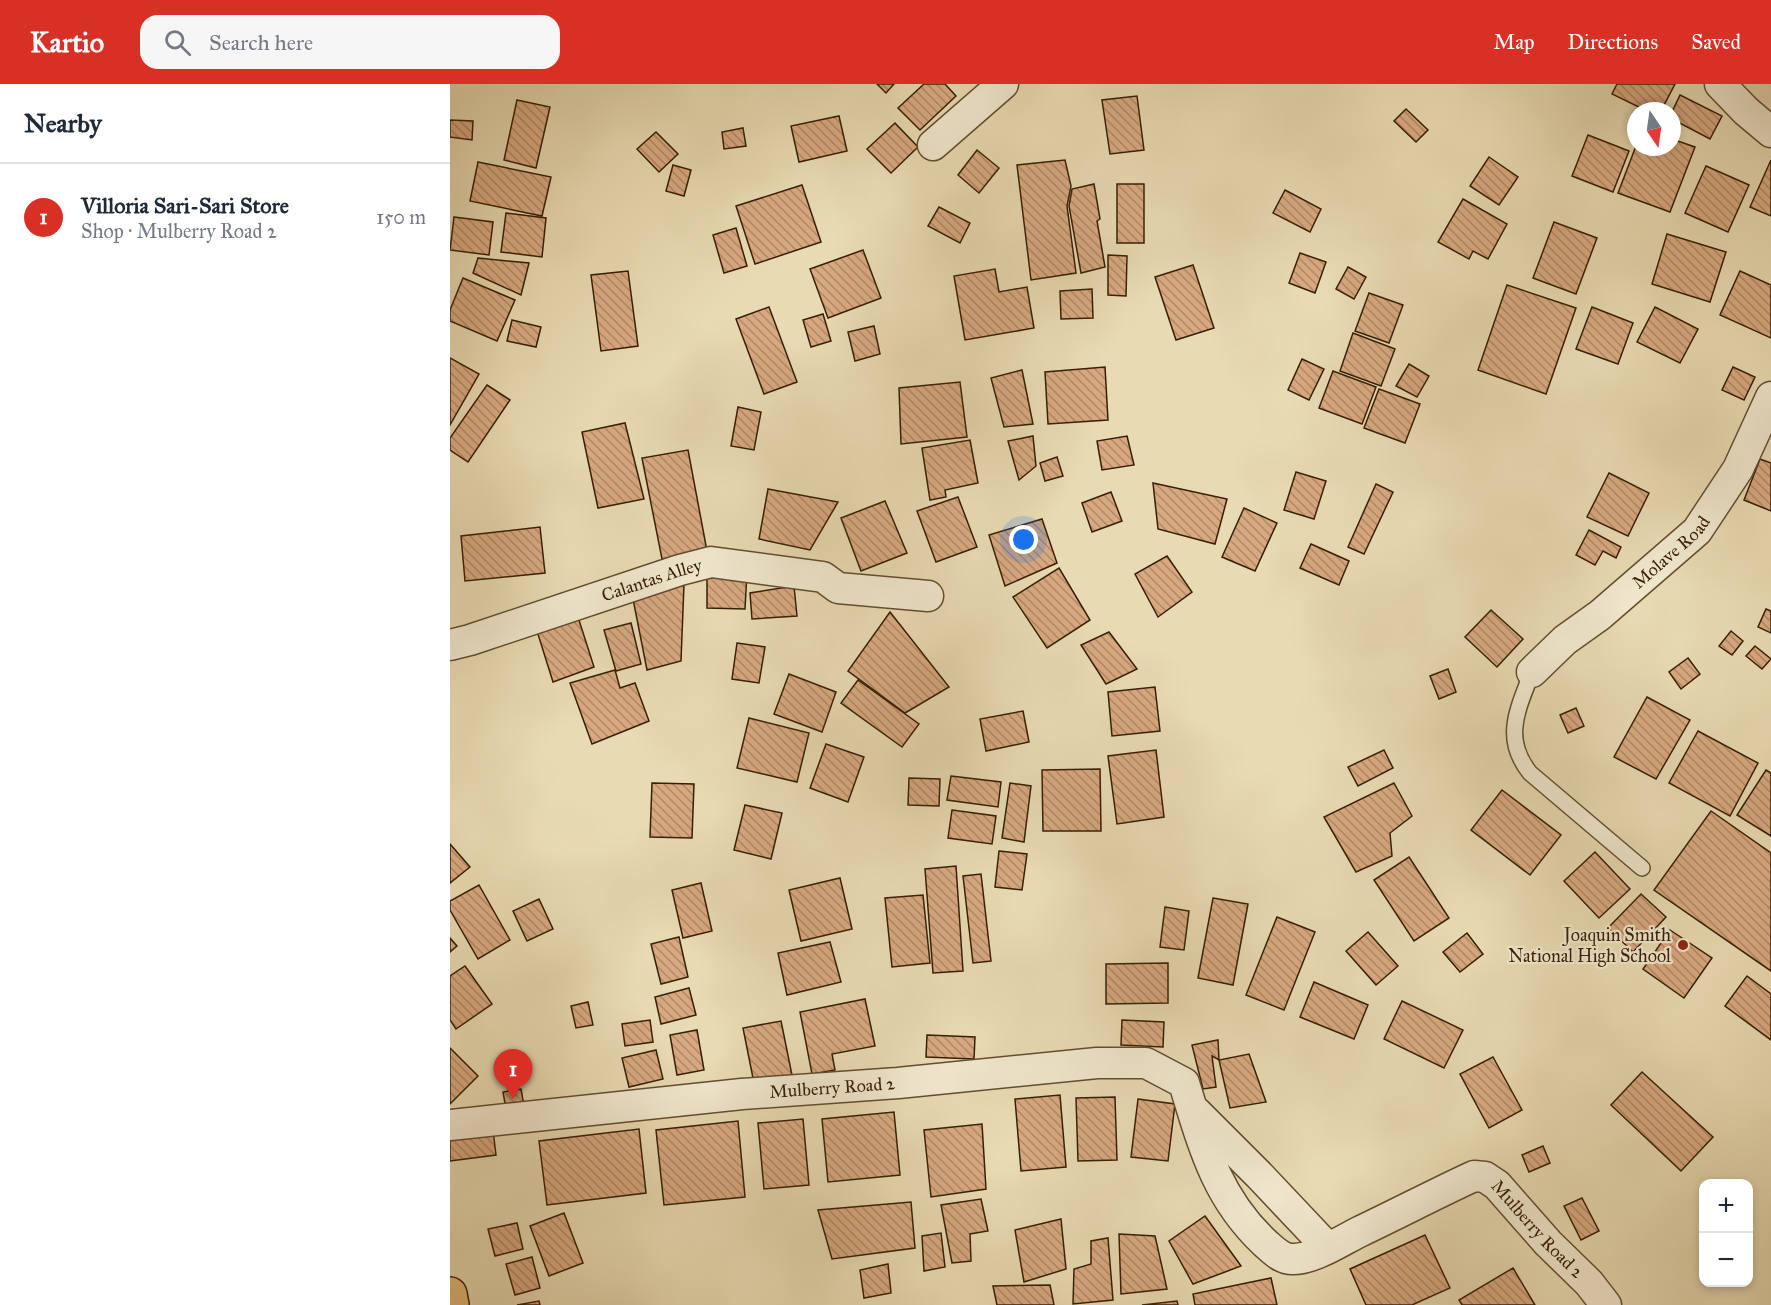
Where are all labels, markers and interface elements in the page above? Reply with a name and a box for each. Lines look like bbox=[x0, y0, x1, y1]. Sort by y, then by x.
search box bbox=[140, 15, 560, 69]
text: Kartio bbox=[30, 25, 104, 60]
icon: search bbox=[161, 26, 194, 59]
text: Search here bbox=[209, 29, 313, 56]
text: Map bbox=[1494, 29, 1535, 55]
text: Directions bbox=[1568, 29, 1658, 55]
text: Saved bbox=[1691, 29, 1741, 55]
north arrow bbox=[1627, 102, 1681, 156]
text: Nearby bbox=[24, 107, 102, 139]
text: Villoria Sari-Sari Store bbox=[81, 192, 289, 219]
text: 1 bbox=[40, 205, 47, 229]
text: 150 m bbox=[376, 205, 426, 229]
text: Shop · Mulberry Road 2 bbox=[81, 219, 277, 243]
street label: Molave Road bbox=[1628, 512, 1715, 593]
your location bbox=[1009, 525, 1038, 554]
street label: Calantas Alley bbox=[599, 554, 705, 606]
place label: Joaquin Smith National High School bbox=[1508, 924, 1671, 968]
marker: Joaquin Smith National High School bbox=[1676, 938, 1690, 952]
pin: 1 bbox=[494, 1050, 532, 1099]
street label: Mulberry Road 2 bbox=[768, 1072, 896, 1103]
street label: Mulberry Road 2 bbox=[1487, 1175, 1588, 1283]
map controls bbox=[1699, 1179, 1753, 1287]
button: + bbox=[1699, 1179, 1753, 1233]
button: − bbox=[1699, 1233, 1753, 1287]

